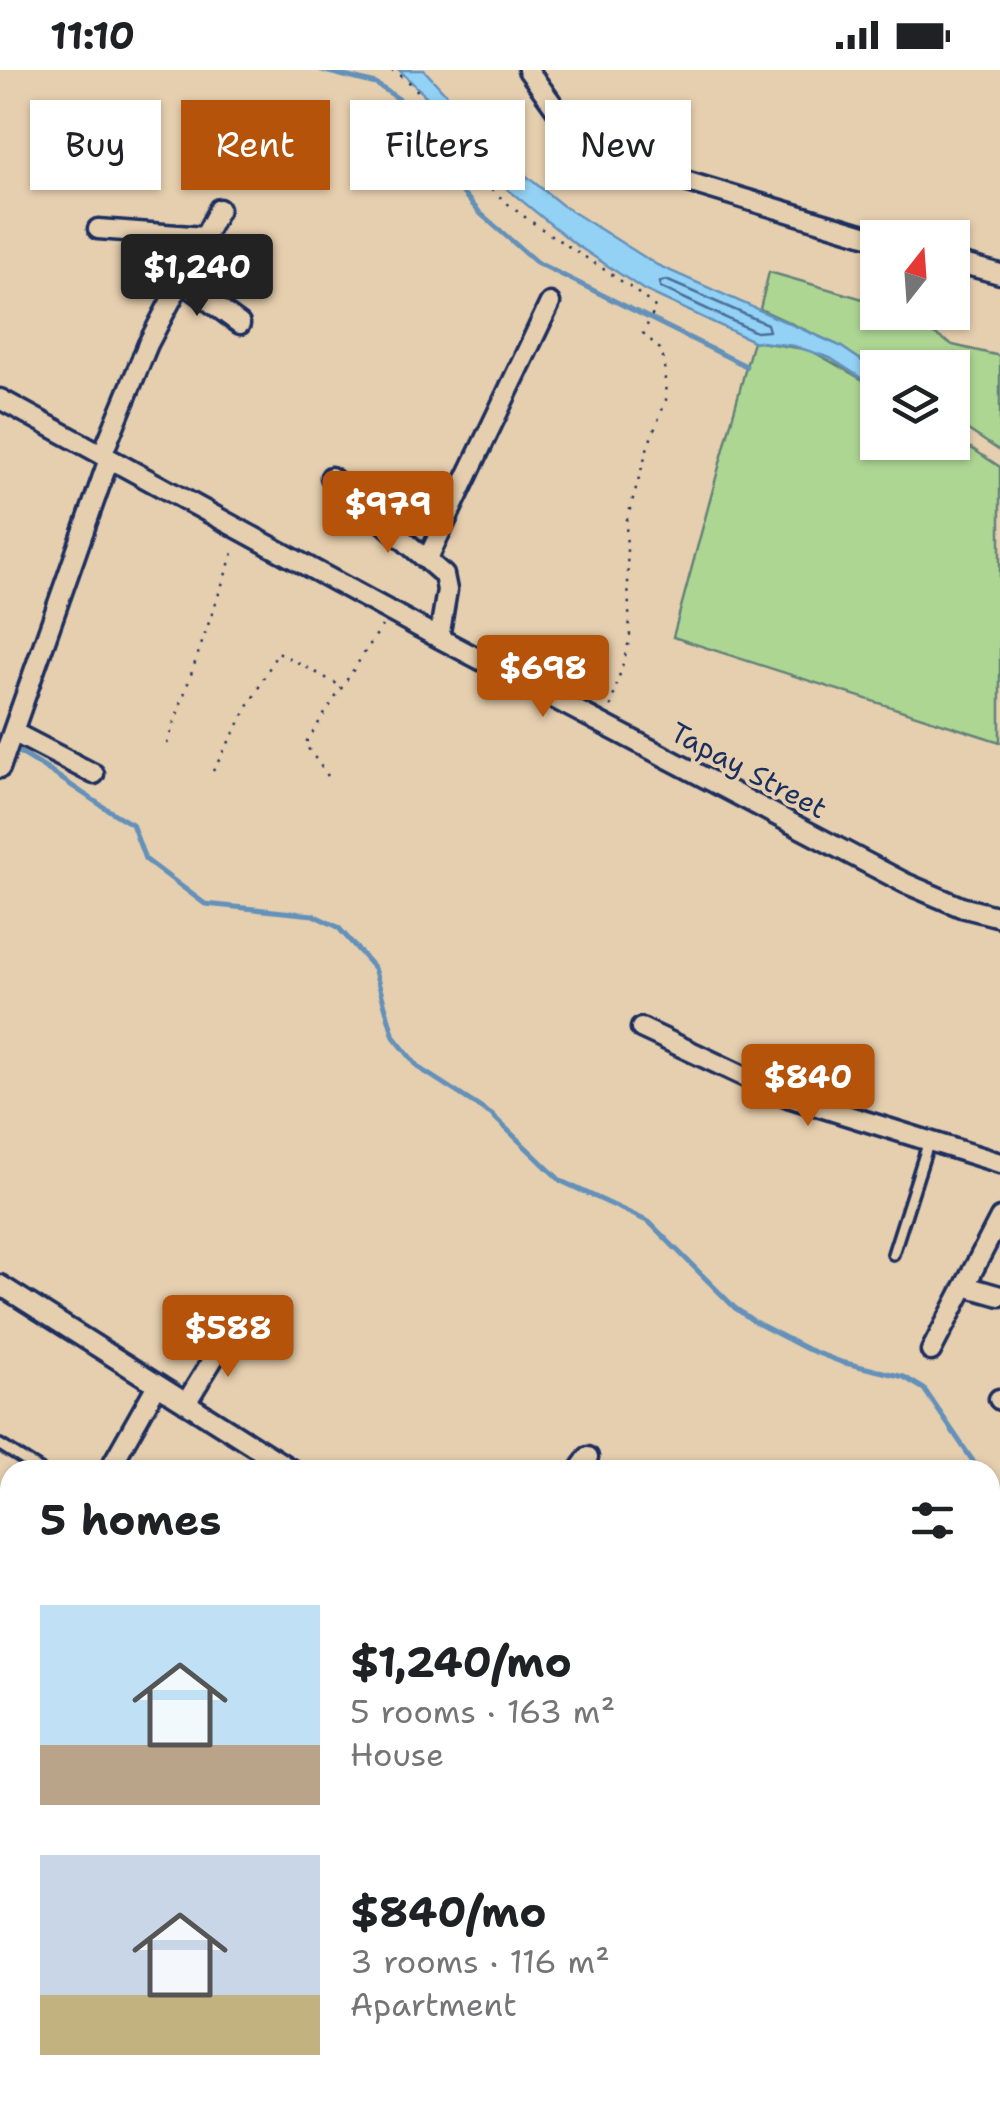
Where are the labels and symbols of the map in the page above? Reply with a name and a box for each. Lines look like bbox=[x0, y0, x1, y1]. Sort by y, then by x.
north arrow bbox=[860, 220, 970, 330]
pin: $1,240 bbox=[116, 234, 278, 319]
pin: $979 bbox=[329, 471, 447, 556]
pin: $698 bbox=[484, 635, 602, 720]
street label: Tapay Street bbox=[664, 713, 834, 827]
pin: $840 bbox=[749, 1044, 867, 1129]
pin: $588 bbox=[169, 1295, 287, 1380]

